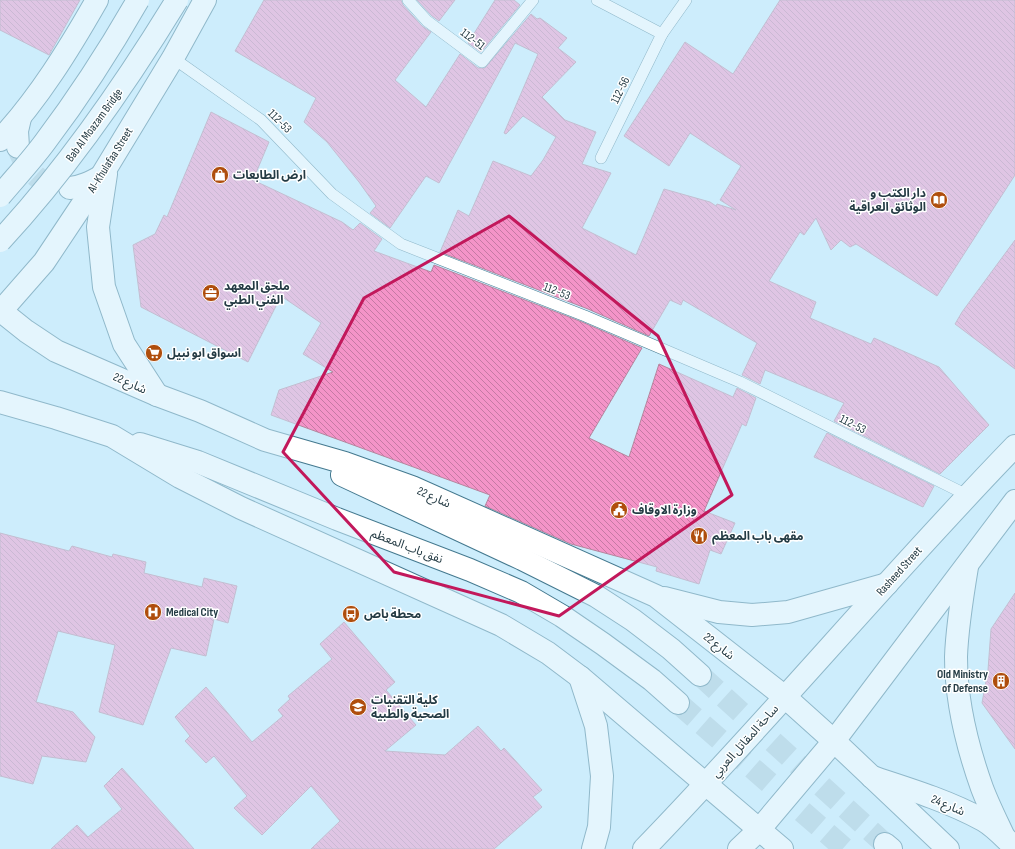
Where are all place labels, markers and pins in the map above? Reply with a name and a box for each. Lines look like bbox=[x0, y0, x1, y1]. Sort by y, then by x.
shop icon: ارض الطابعات bbox=[210, 165, 230, 185]
place label: ارض الطابعات bbox=[233, 168, 306, 183]
place label: دار الكتب و الوثائق العراقية bbox=[849, 186, 926, 215]
library icon: دار الكتب و الوثائق العراقية bbox=[929, 190, 949, 210]
place label: ملحق المعهد الفني الطبي bbox=[224, 279, 290, 310]
office icon: ملحق المعهد الفني الطبي bbox=[201, 283, 221, 303]
supermarket icon: اسواق ابو نبيل bbox=[144, 343, 164, 363]
place label: اسواق ابو نبيل bbox=[167, 346, 241, 361]
public building icon: وزارة الاوقاف bbox=[609, 500, 629, 520]
place label: وزارة الاوقاف bbox=[632, 503, 697, 518]
restaurant icon: مقهى باب المعظم bbox=[689, 526, 709, 546]
place label: مقهى باب المعظم bbox=[712, 529, 803, 545]
hospital icon: Medical City bbox=[143, 602, 163, 622]
bus stop icon: محطة باص bbox=[341, 604, 361, 624]
place label: Medical City bbox=[166, 605, 218, 620]
place label: محطة باص bbox=[364, 607, 421, 622]
place label: Old Ministry of Defense bbox=[937, 667, 988, 696]
building icon: Old Ministry of Defense bbox=[991, 671, 1011, 691]
place label: كلية التقنيات الصحية والطبية bbox=[371, 693, 449, 722]
school or university icon: كلية التقنيات الصحية والطبية bbox=[348, 697, 368, 717]

